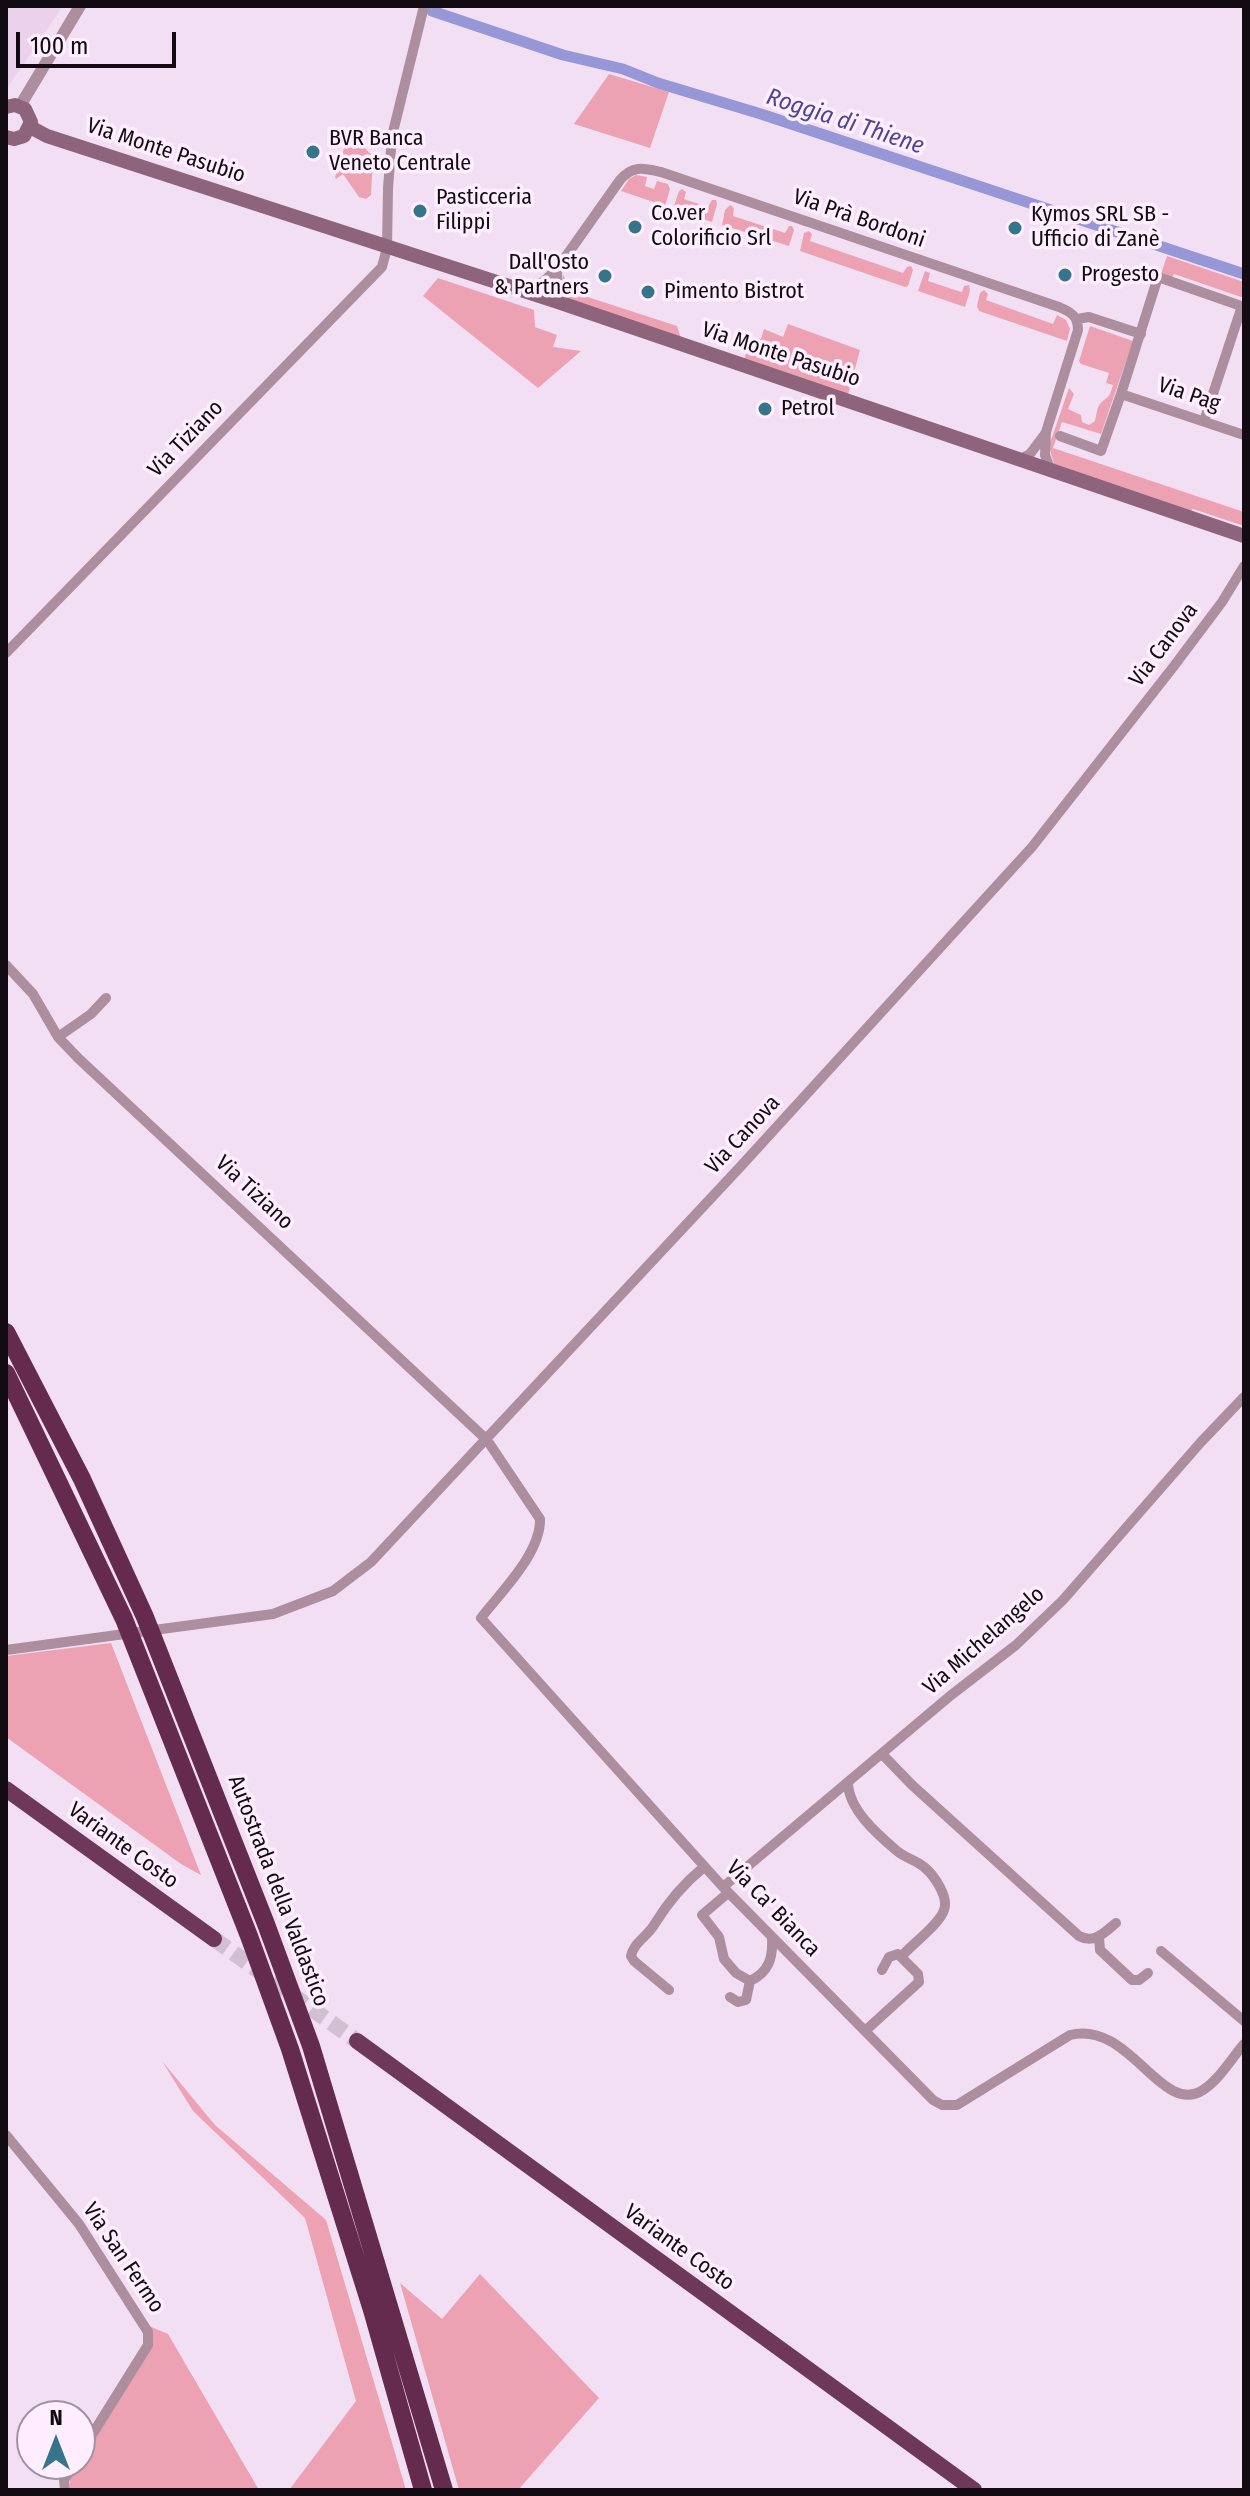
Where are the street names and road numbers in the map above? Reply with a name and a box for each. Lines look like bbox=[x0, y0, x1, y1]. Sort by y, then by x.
street label: Via Monte Pasubio bbox=[83, 113, 249, 189]
street label: Via Prà Bordoni bbox=[790, 184, 928, 254]
street label: Via Monte Pasubio bbox=[698, 317, 864, 393]
street label: Via Pag bbox=[1154, 372, 1224, 418]
street label: Via Tiziano bbox=[143, 395, 229, 483]
street label: Via Canova bbox=[1124, 598, 1204, 692]
street label: Via Canova bbox=[700, 1090, 786, 1180]
street label: Via Tiziano bbox=[210, 1150, 298, 1236]
street label: Via Michelangelo bbox=[918, 1581, 1050, 1701]
street label: Autostrada della Valdastico bbox=[222, 1772, 334, 2010]
street label: Variante Costo bbox=[63, 1797, 183, 1895]
street label: Via Ca' Bianca bbox=[721, 1855, 825, 1963]
street label: Via San Fermo bbox=[77, 2198, 169, 2318]
street label: Variante Costo bbox=[619, 2199, 739, 2297]

